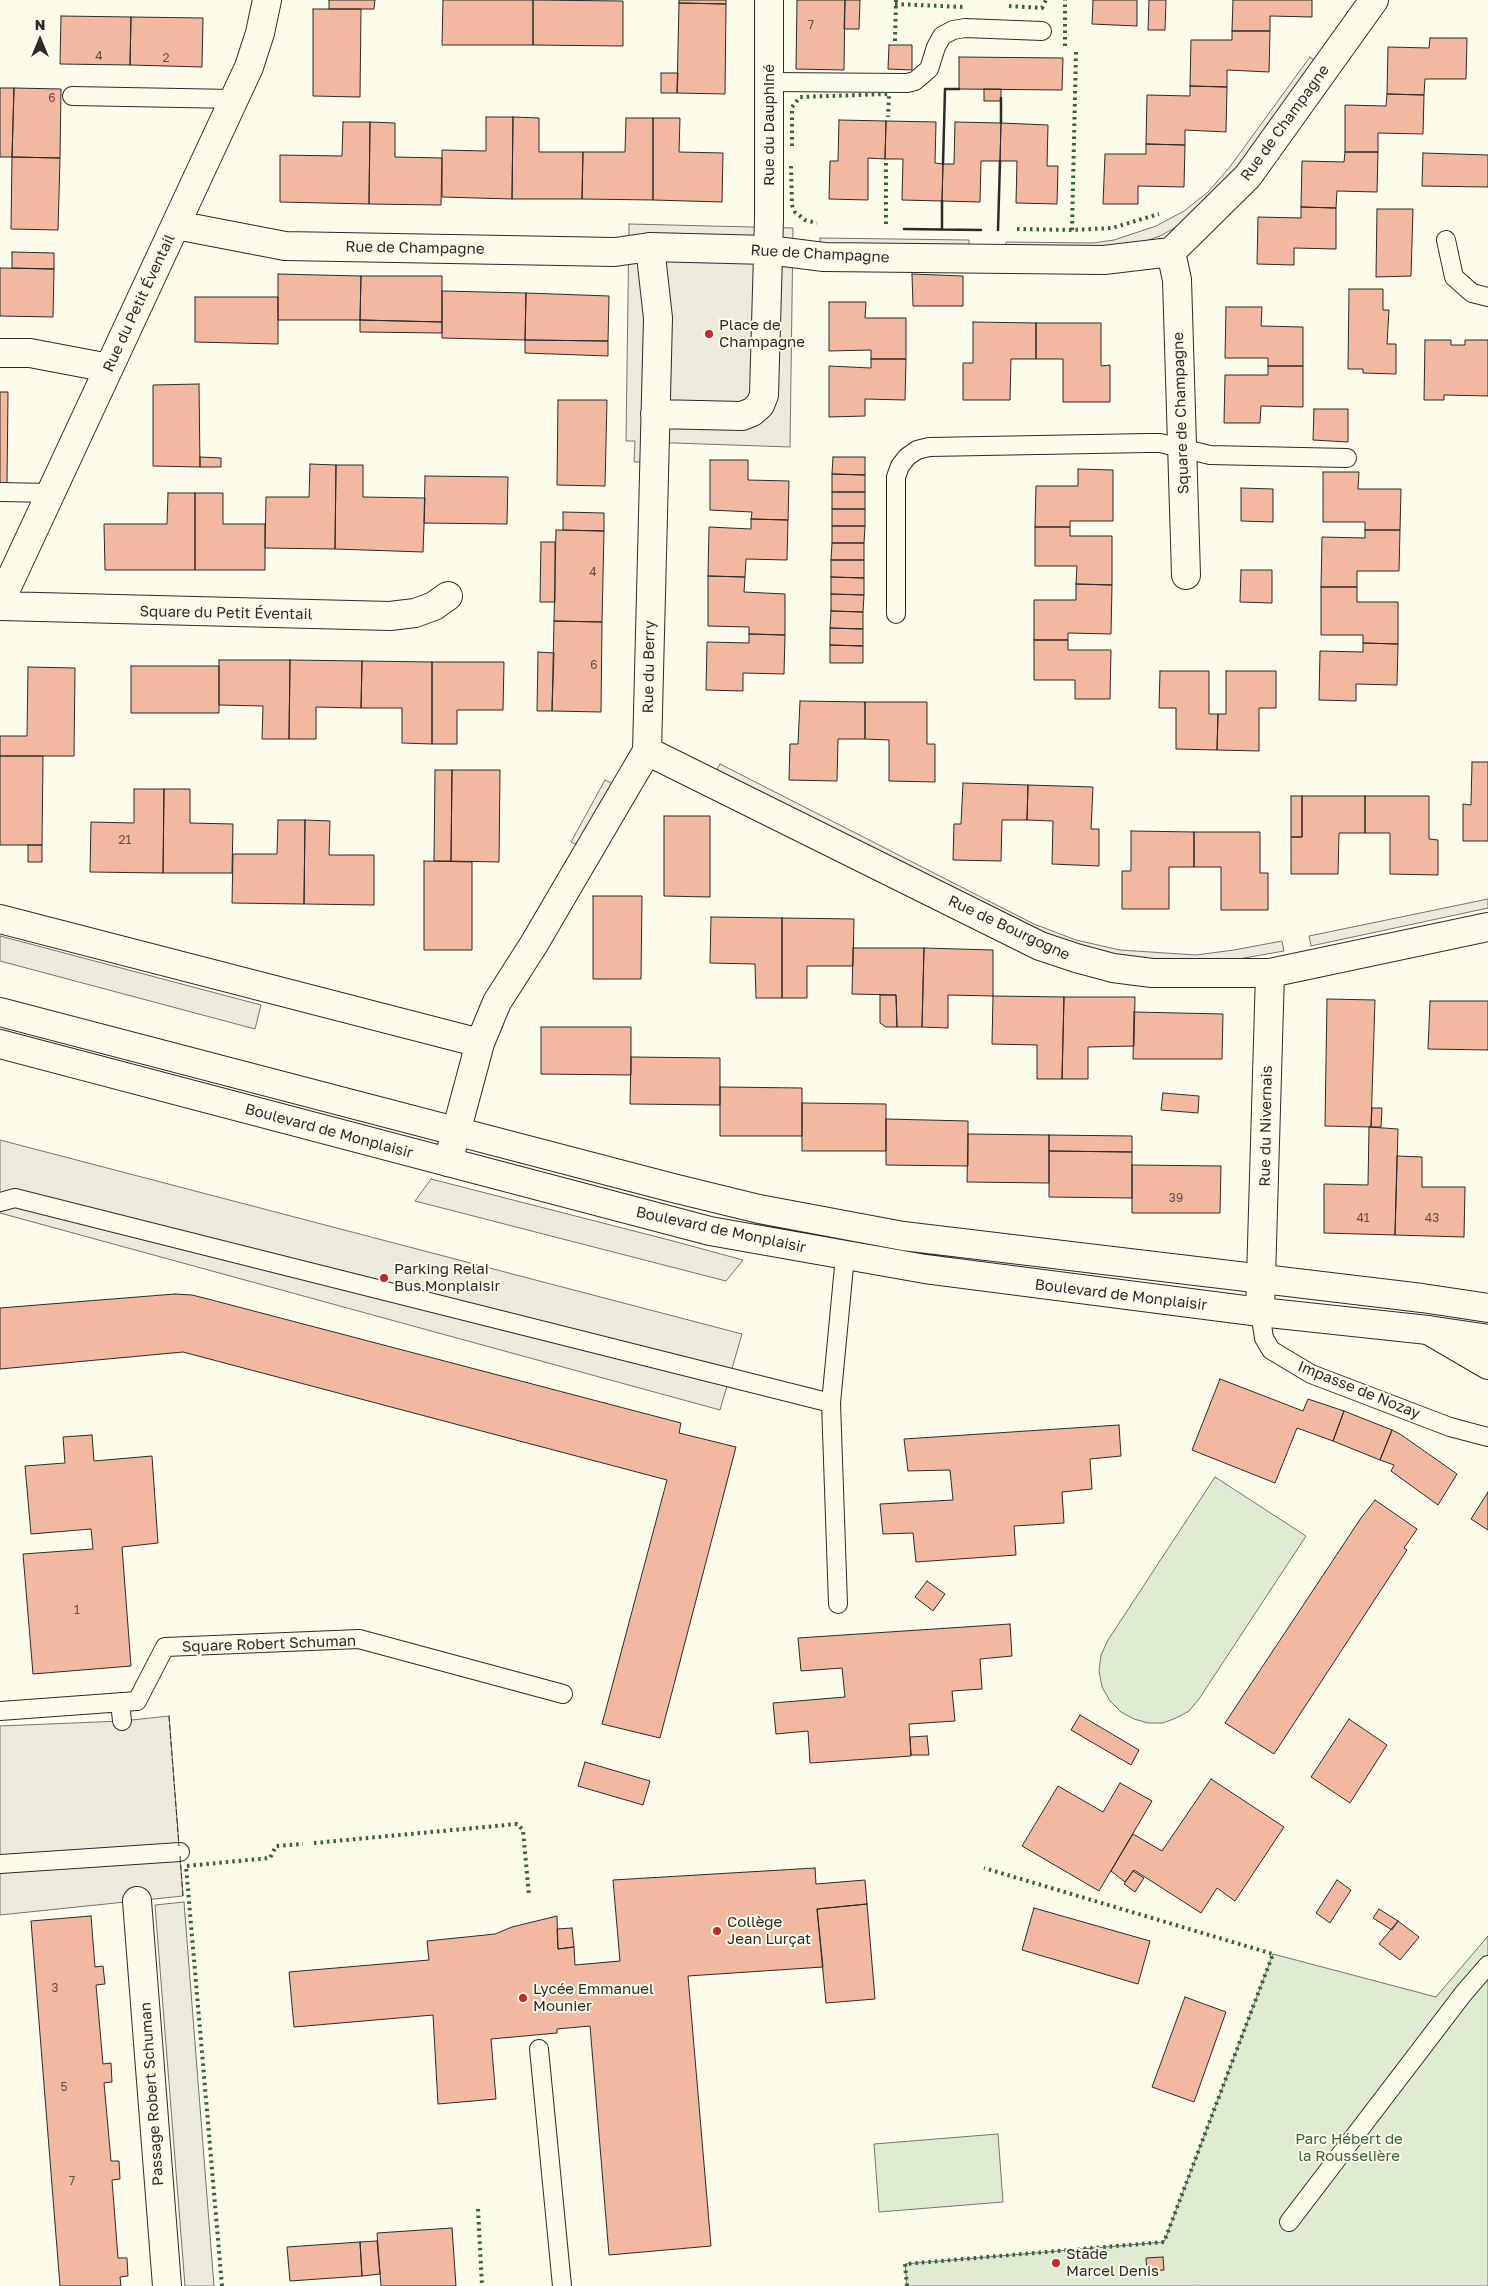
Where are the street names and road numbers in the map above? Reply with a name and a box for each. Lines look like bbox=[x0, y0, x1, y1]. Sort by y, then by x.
street label: Rue de Champagne bbox=[1237, 61, 1333, 185]
street label: Rue du Dauphiné bbox=[760, 64, 778, 186]
street label: Rue du Petit Éventail bbox=[99, 231, 179, 375]
street label: Rue de Champagne bbox=[345, 238, 485, 258]
street label: Rue de Champagne bbox=[750, 241, 890, 267]
street label: Square de Champagne bbox=[1169, 332, 1193, 494]
street label: Square du Petit Éventail bbox=[139, 602, 313, 624]
street label: Rue du Berry bbox=[639, 620, 659, 714]
street label: Rue de Bourgogne bbox=[945, 892, 1073, 964]
street label: Rue du Nivernais bbox=[1256, 1065, 1276, 1187]
street label: Boulevard de Monplaisir bbox=[243, 1100, 415, 1162]
street label: Boulevard de Monplaisir bbox=[634, 1203, 808, 1257]
street label: Boulevard de Monplaisir bbox=[1034, 1276, 1208, 1314]
street label: Impasse de Nozay bbox=[1295, 1357, 1423, 1423]
street label: Square Robert Schuman bbox=[182, 1632, 356, 1656]
street label: Passage Robert Schuman bbox=[137, 2002, 167, 2186]

